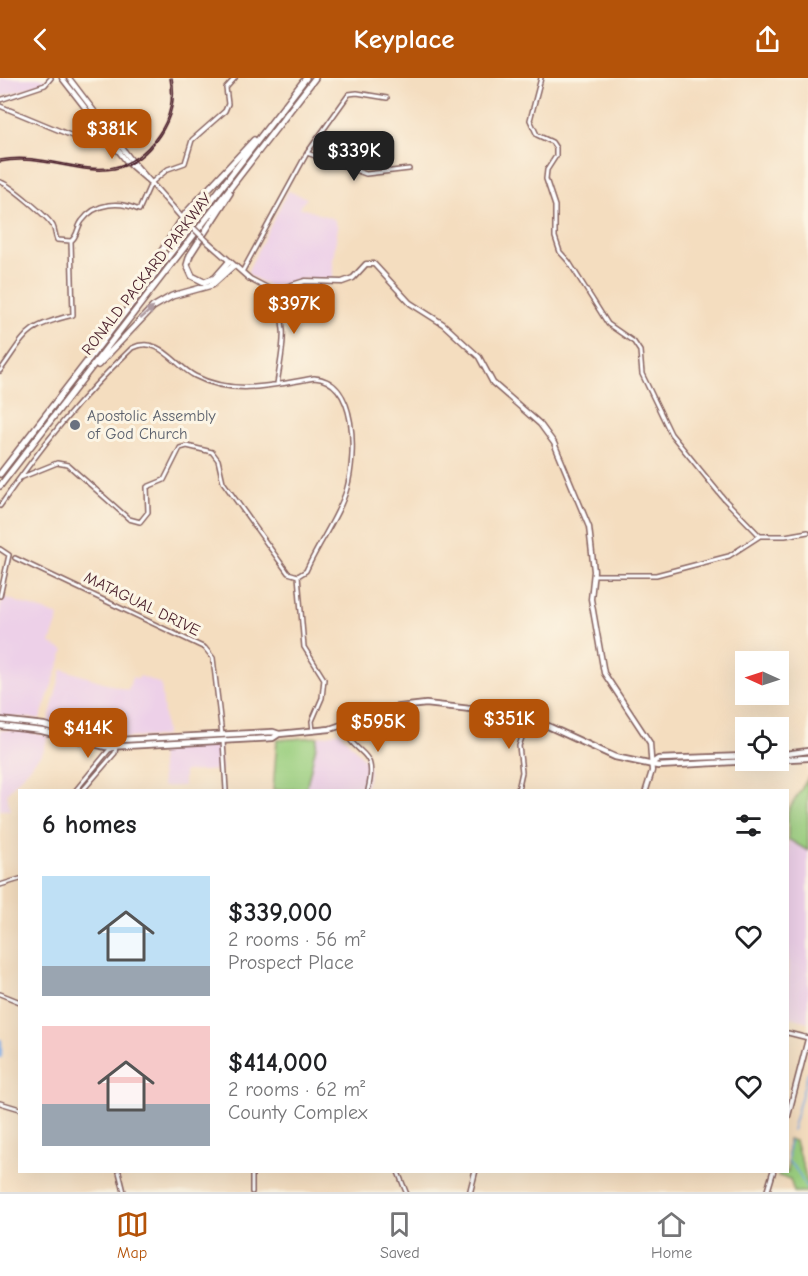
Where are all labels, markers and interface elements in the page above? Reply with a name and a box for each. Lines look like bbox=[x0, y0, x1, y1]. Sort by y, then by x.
icon: back bbox=[24, 23, 57, 56]
icon: share bbox=[751, 23, 784, 56]
text: Keyplace bbox=[354, 24, 454, 55]
pin: $381K bbox=[70, 109, 154, 160]
text: $381K bbox=[86, 117, 138, 140]
pin: $339K bbox=[312, 131, 396, 182]
text: $339K bbox=[327, 139, 381, 162]
street label: RONALD PACKARD PARKWAY bbox=[78, 189, 216, 359]
pin: $397K bbox=[252, 284, 336, 335]
text: $397K bbox=[268, 292, 320, 315]
one-way arrow bbox=[140, 306, 155, 320]
place label: Apostolic Assembly of God Church bbox=[87, 407, 216, 443]
marker: Apostolic Assembly of God Church bbox=[68, 418, 82, 432]
street label: MATAGUAL DRIVE bbox=[81, 568, 203, 640]
north arrow bbox=[735, 651, 789, 705]
map controls bbox=[735, 651, 789, 771]
pin: $351K bbox=[467, 699, 551, 750]
pin: $595K bbox=[336, 702, 420, 753]
text: $351K bbox=[483, 707, 535, 730]
pin: $414K bbox=[46, 708, 130, 759]
text: $595K bbox=[351, 710, 406, 733]
text: $414K bbox=[63, 716, 113, 739]
button: locate bbox=[735, 717, 789, 771]
icon: filters bbox=[732, 809, 765, 842]
text: 6 homes bbox=[42, 810, 137, 840]
text: $339,000 bbox=[228, 898, 332, 928]
icon: home bbox=[90, 900, 162, 972]
icon: heart bbox=[732, 920, 765, 953]
text: 2 rooms · 56 m² bbox=[228, 928, 366, 951]
text: Prospect Place bbox=[228, 951, 354, 974]
text: $414,000 bbox=[228, 1048, 328, 1078]
icon: home bbox=[90, 1050, 162, 1122]
icon: heart bbox=[732, 1070, 765, 1103]
text: 2 rooms · 62 m² bbox=[228, 1078, 365, 1101]
text: County Complex bbox=[228, 1101, 367, 1124]
tab: Map bbox=[116, 1208, 149, 1262]
tab: Saved bbox=[380, 1208, 420, 1262]
tab: Home bbox=[651, 1208, 692, 1262]

